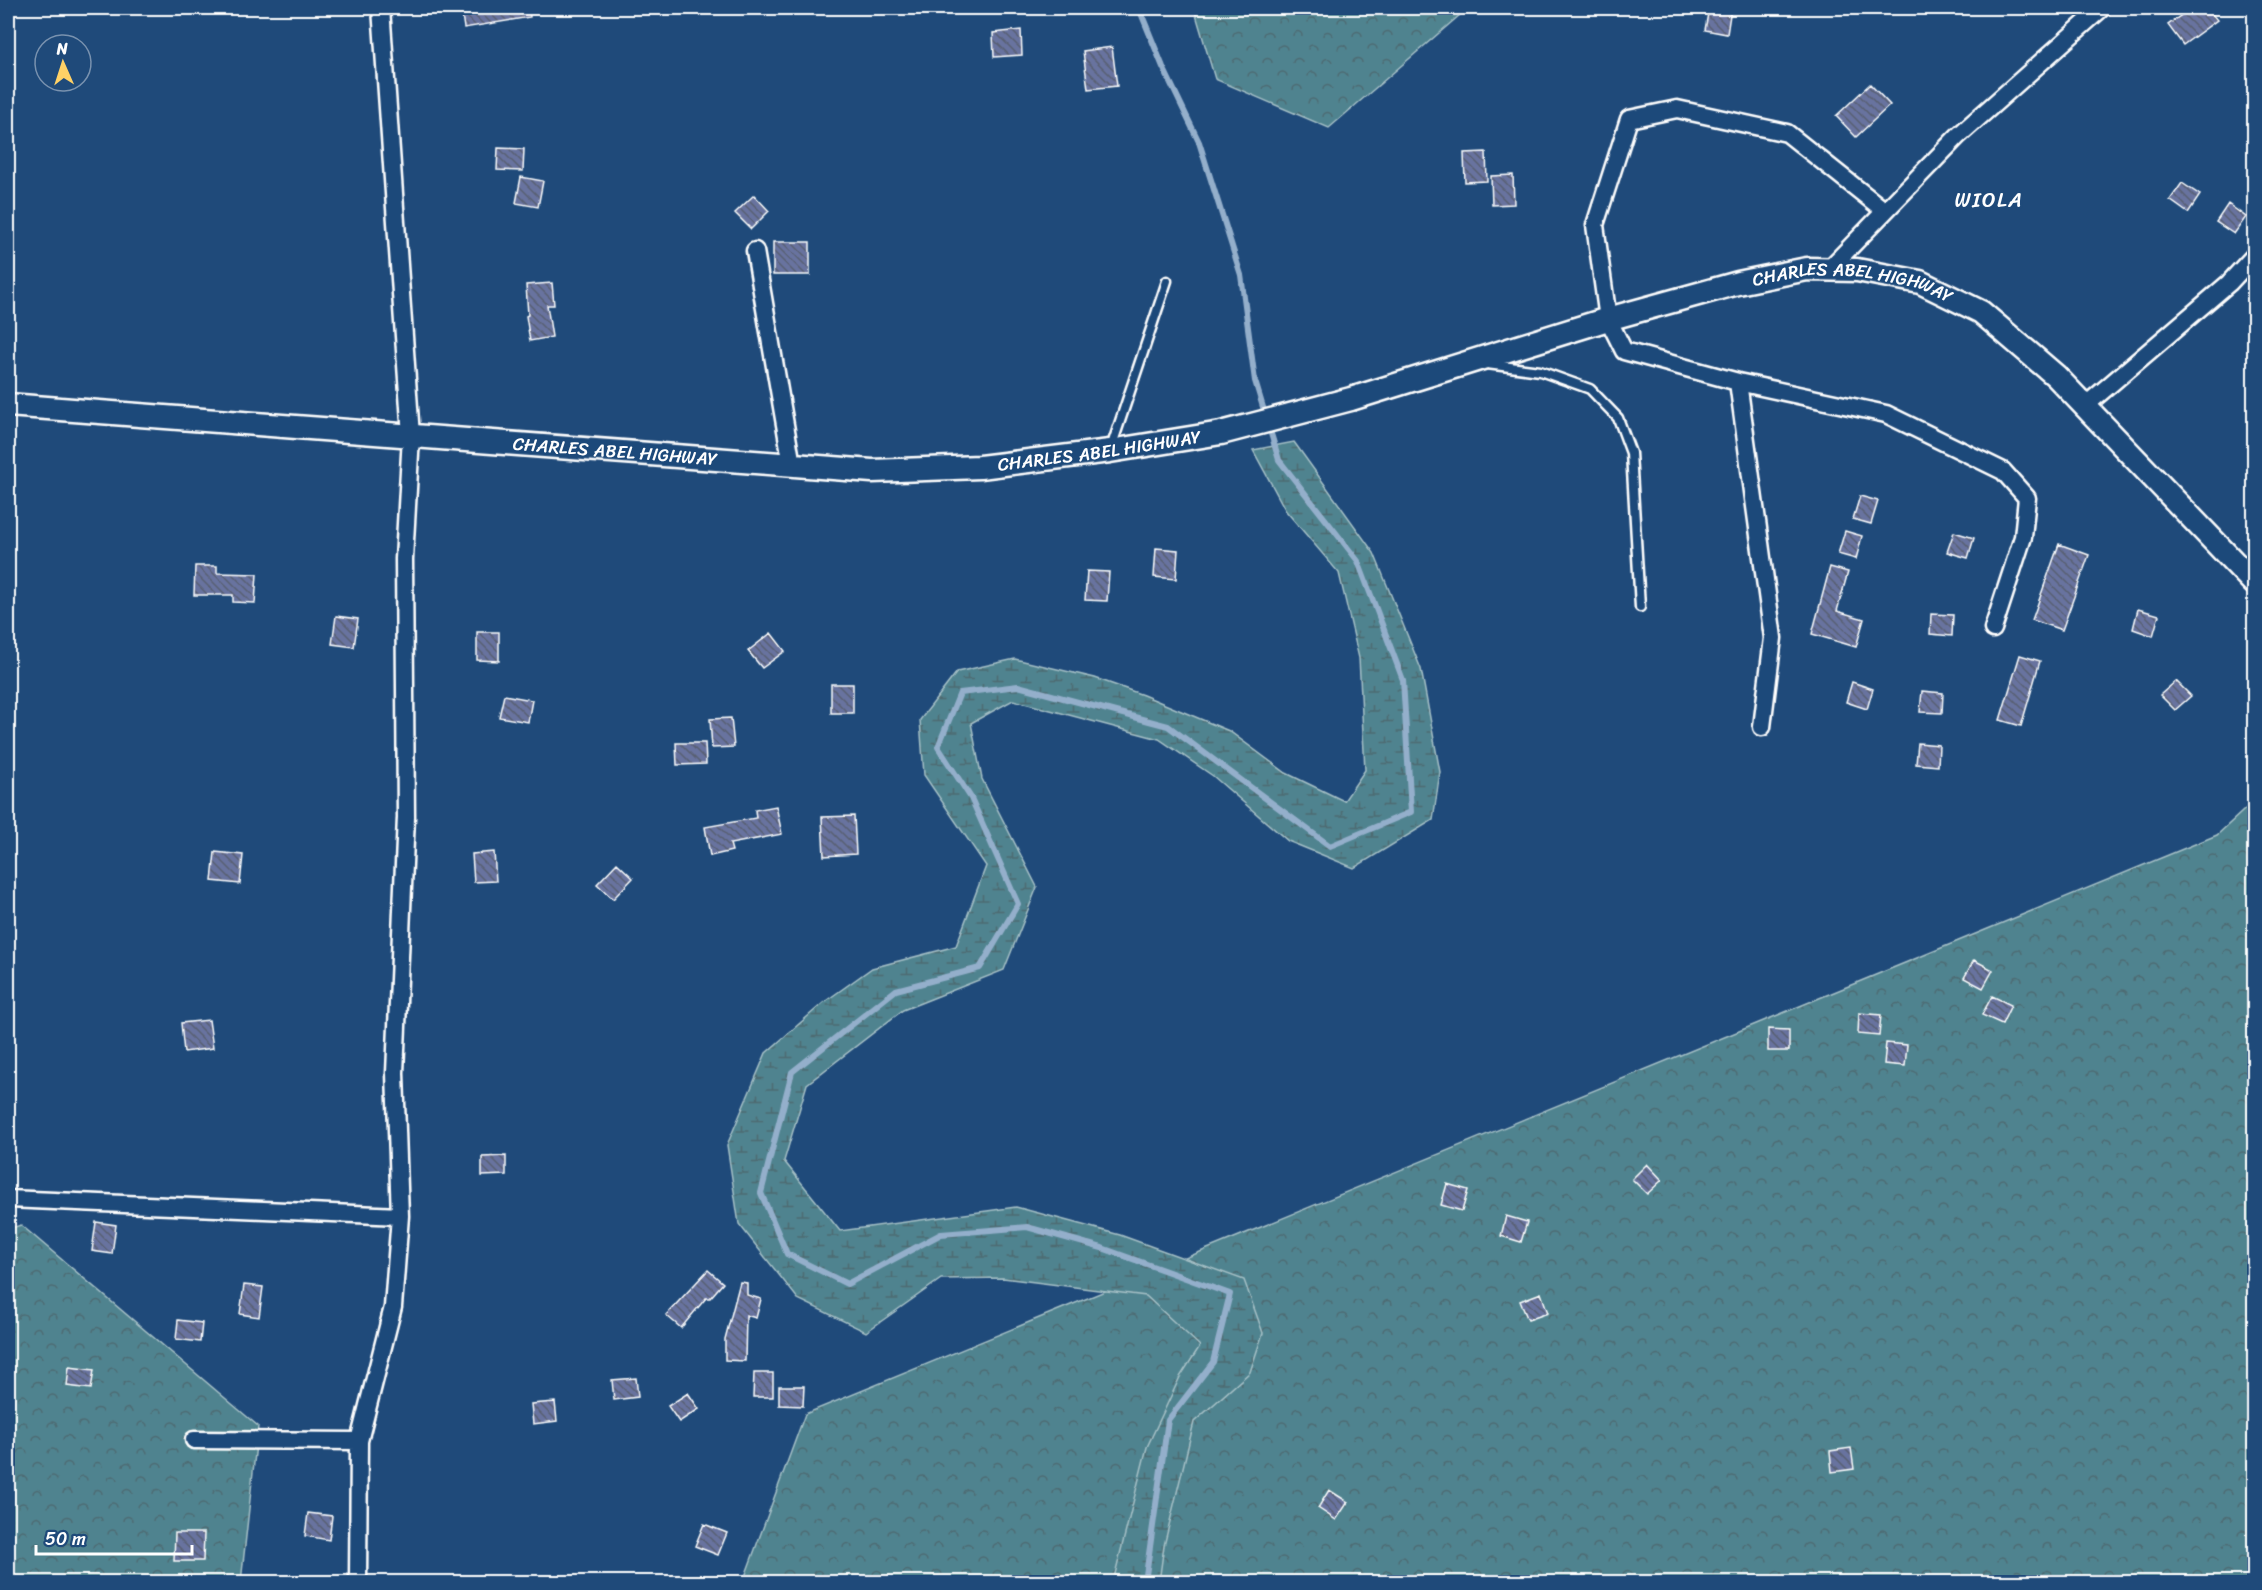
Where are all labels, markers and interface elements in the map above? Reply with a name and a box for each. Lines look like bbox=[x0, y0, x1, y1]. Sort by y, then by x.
north arrow bbox=[33, 33, 93, 93]
text: N bbox=[55, 34, 69, 63]
district label: WIOLA bbox=[1954, 181, 2024, 219]
street label: CHARLES ABEL HIGHWAY bbox=[1749, 253, 1960, 313]
street label: CHARLES ABEL HIGHWAY bbox=[996, 420, 1204, 481]
street label: CHARLES ABEL HIGHWAY bbox=[512, 428, 720, 475]
scale bar bbox=[36, 1518, 192, 1556]
text: 50 m bbox=[45, 1523, 86, 1555]

